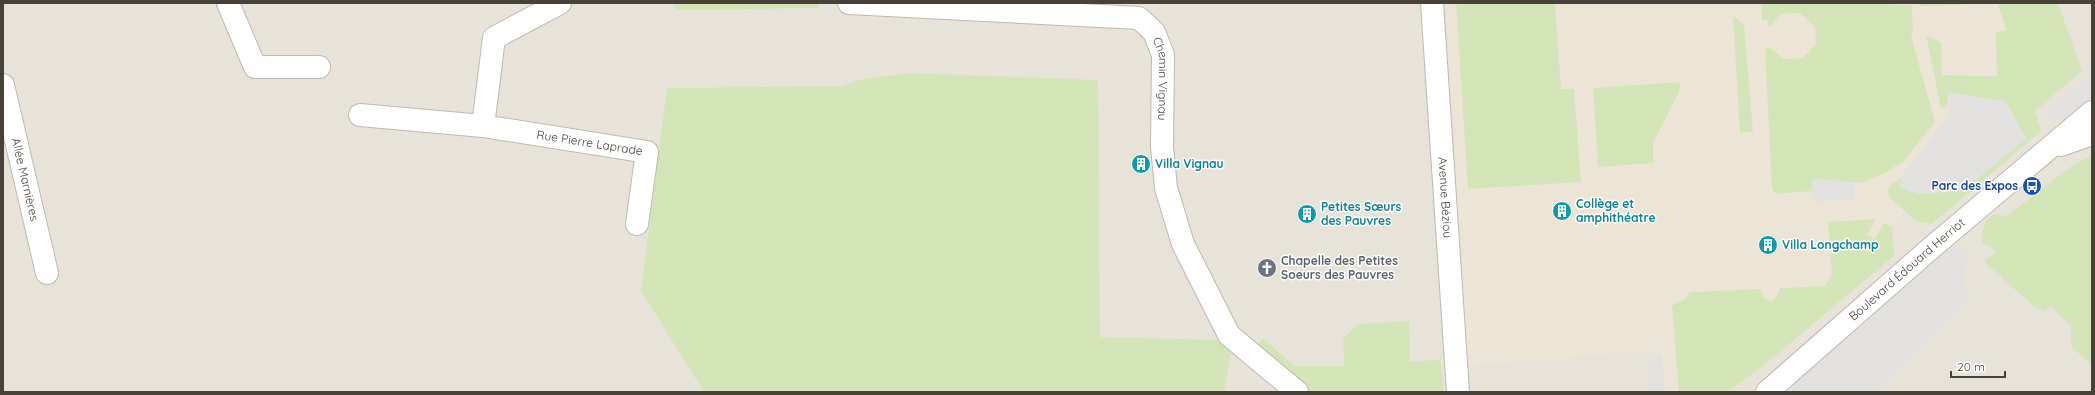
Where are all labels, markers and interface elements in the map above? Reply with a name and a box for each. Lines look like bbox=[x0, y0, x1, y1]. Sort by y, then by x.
street label: Chemin Vignau bbox=[1150, 35, 1172, 121]
street label: Rue Pierre Laprade bbox=[536, 127, 644, 158]
street label: Allée Marnières bbox=[9, 136, 43, 223]
building icon: Villa Vignau bbox=[1130, 153, 1152, 175]
place label: Villa Vignau bbox=[1155, 156, 1224, 171]
street label: Avenue Béziou bbox=[1435, 156, 1456, 239]
bus stop icon: Parc des Expos bbox=[2021, 175, 2043, 197]
place label: Parc des Expos bbox=[1931, 178, 2018, 193]
place label: Collège et amphithéatre bbox=[1576, 196, 1656, 225]
place label: Petites Sœurs des Pauvres bbox=[1321, 199, 1402, 228]
building icon: Collège et amphithéatre bbox=[1551, 200, 1573, 222]
building icon: Petites Sœurs des Pauvres bbox=[1296, 203, 1318, 225]
street label: Boulevard Édouard Herriot bbox=[1846, 215, 1968, 324]
building icon: Villa Longchamp bbox=[1757, 234, 1779, 256]
place label: Villa Longchamp bbox=[1782, 237, 1879, 252]
place label: Chapelle des Petites Soeurs des Pauvres bbox=[1281, 253, 1398, 282]
church icon: Chapelle des Petites Soeurs des Pauvres bbox=[1256, 257, 1278, 279]
scale bar bbox=[1951, 353, 2005, 379]
text: 20 m bbox=[1957, 359, 1985, 374]

